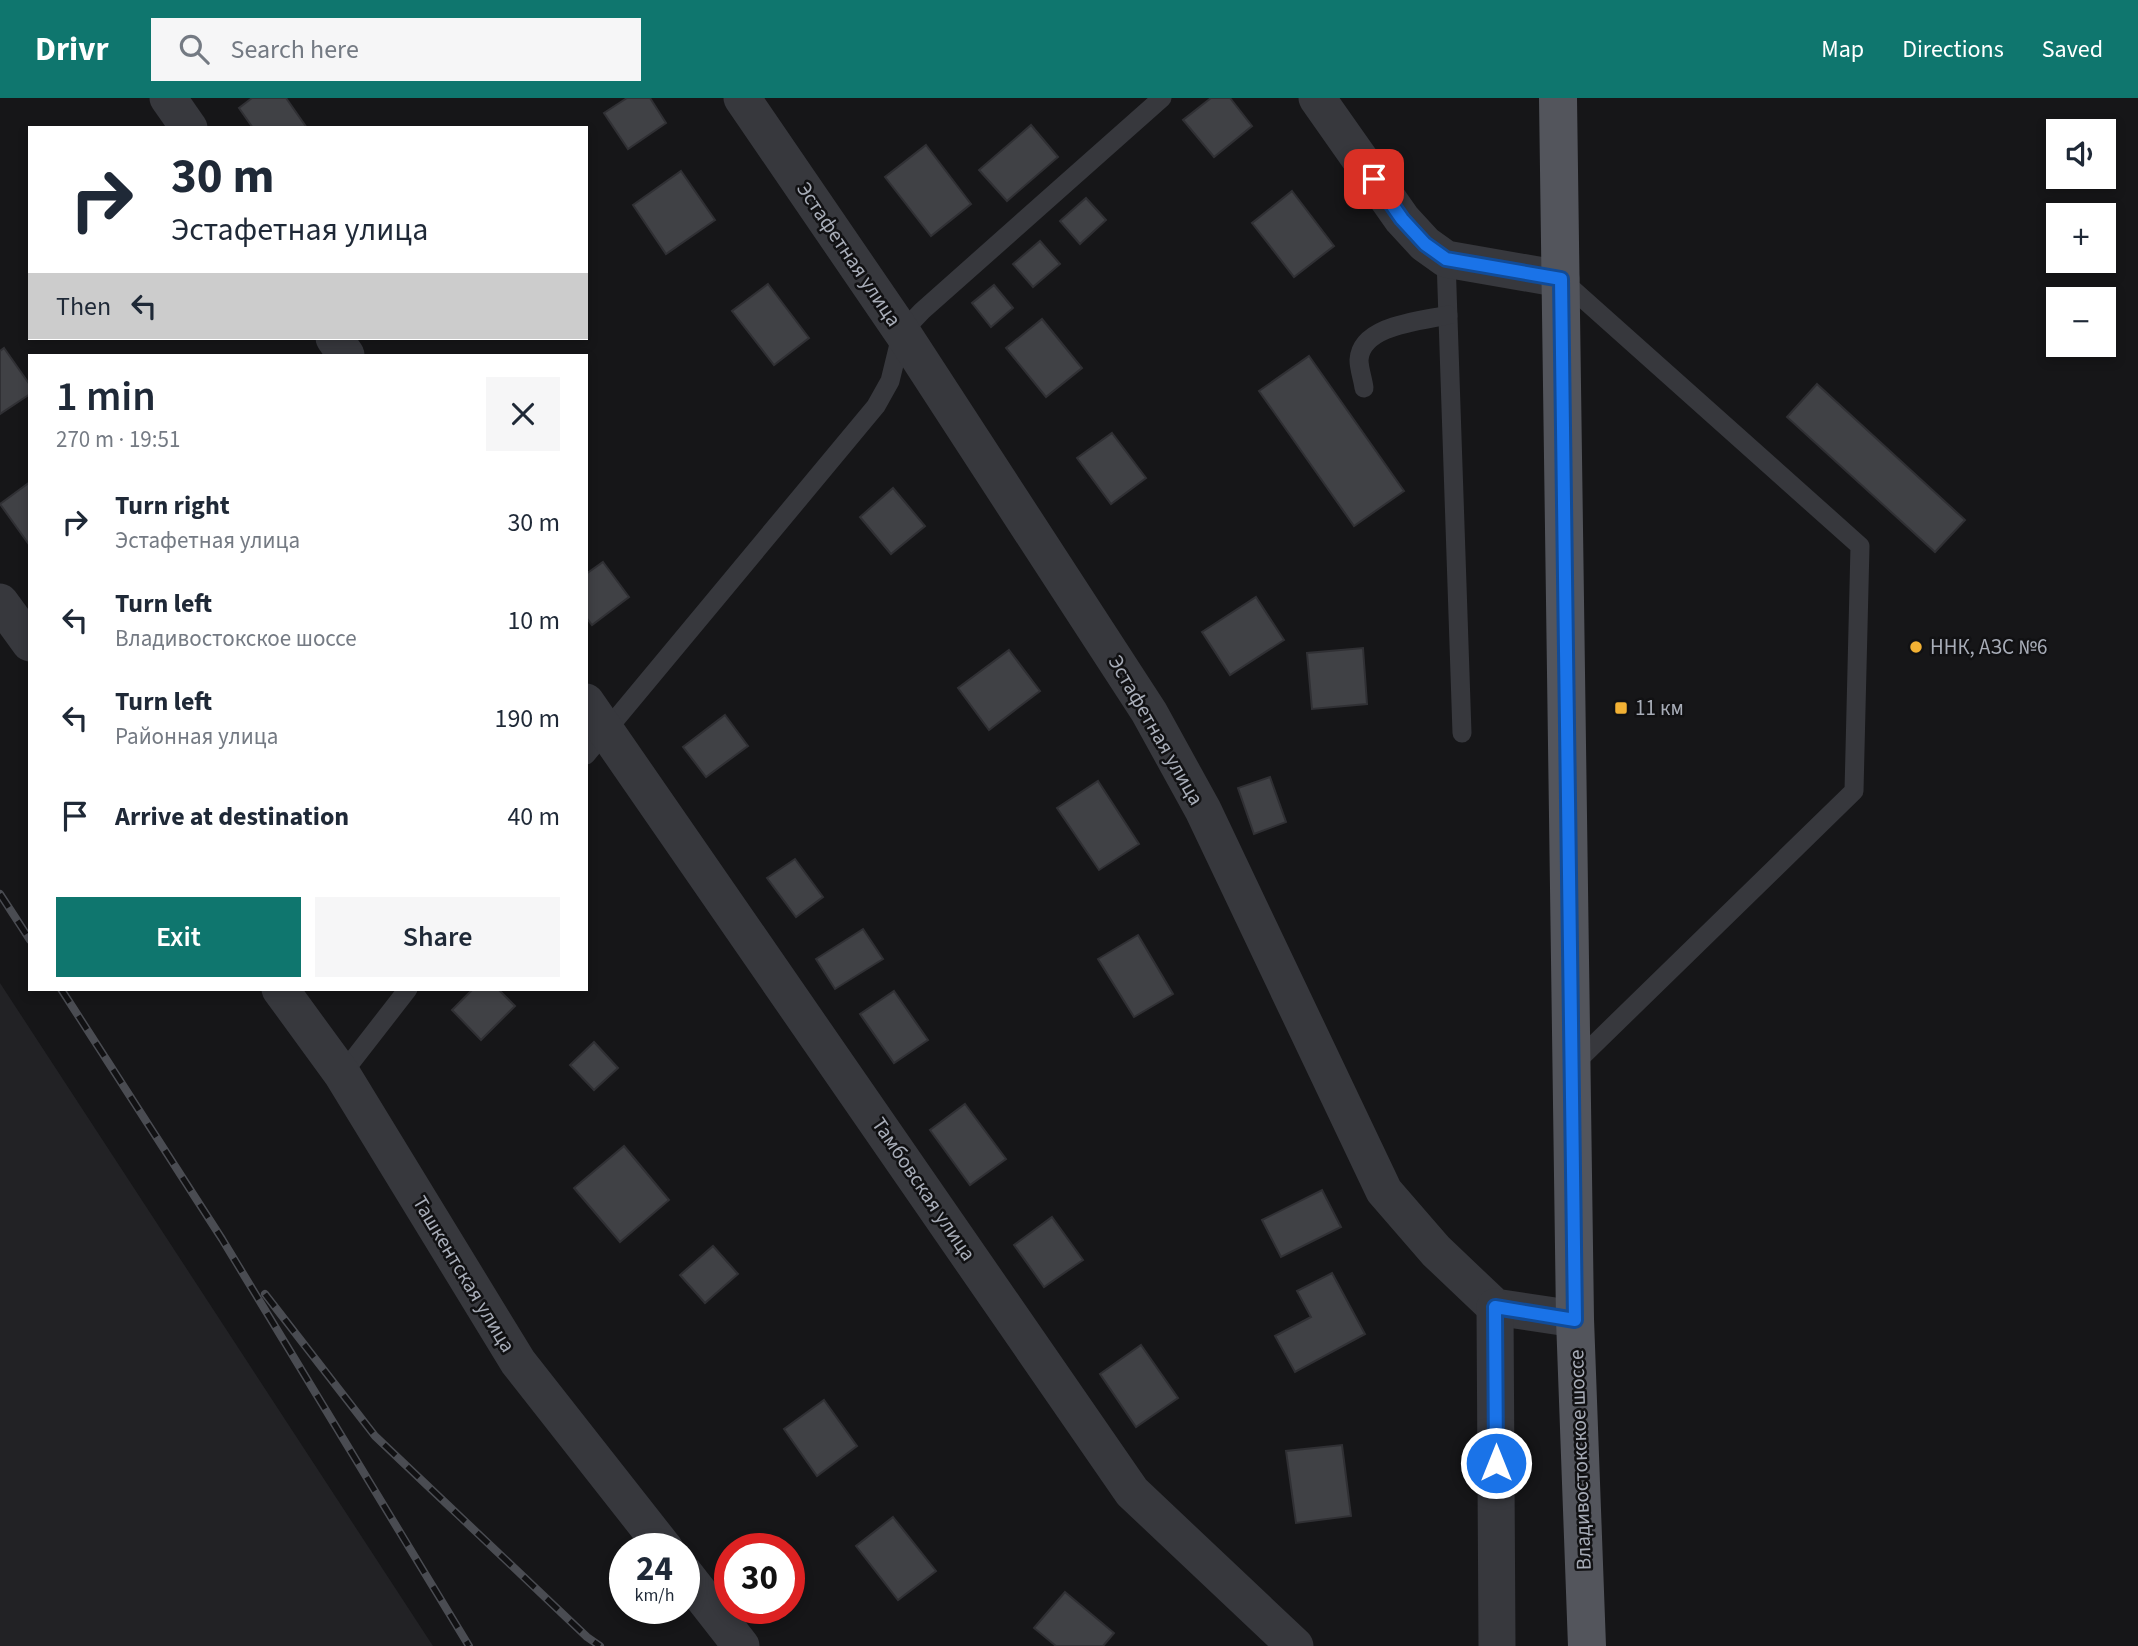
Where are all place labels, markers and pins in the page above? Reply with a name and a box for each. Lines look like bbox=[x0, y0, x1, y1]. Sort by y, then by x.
pin bbox=[1344, 149, 1404, 209]
place label: ННК, АЗС №6 bbox=[1930, 632, 2047, 662]
marker: ННК, АЗС №6 bbox=[1908, 639, 1924, 655]
place label: 11 км bbox=[1635, 693, 1684, 723]
marker: 11 км bbox=[1613, 700, 1629, 716]

